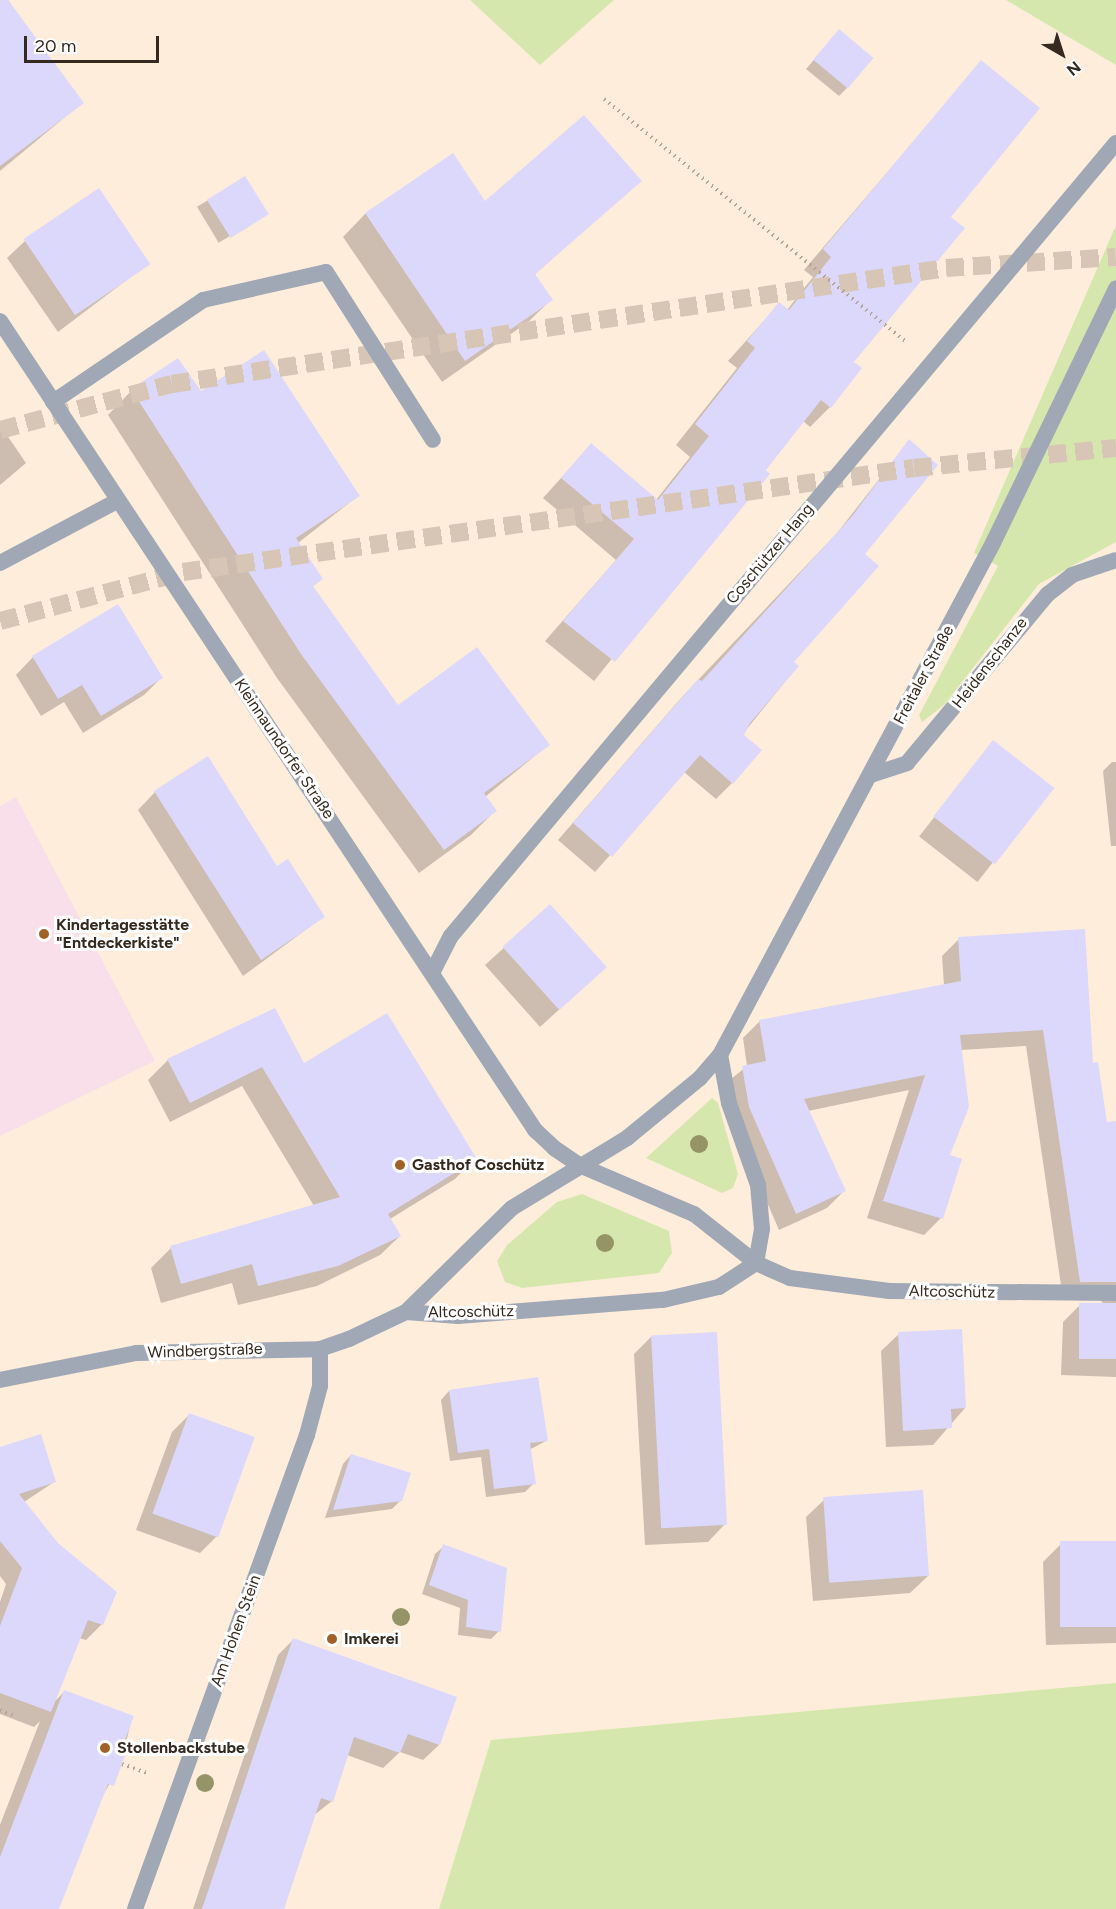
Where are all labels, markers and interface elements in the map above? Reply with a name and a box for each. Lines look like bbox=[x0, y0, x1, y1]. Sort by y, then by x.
scale bar bbox=[27, 24, 162, 62]
north arrow bbox=[1032, 24, 1092, 84]
text: 20 m bbox=[35, 35, 76, 57]
text: N bbox=[1063, 57, 1084, 80]
street label: Coschützer Hang bbox=[722, 500, 818, 608]
street label: Heidenschanze bbox=[949, 614, 1031, 712]
street label: Freitaler Straße bbox=[890, 622, 958, 728]
street label: Kleinnaundorfer Straße bbox=[230, 675, 338, 823]
place label: Kindertagesstätte "Entdeckerkiste" bbox=[56, 915, 189, 953]
marker: Kindertagesstätte "Entdeckerkiste" bbox=[37, 927, 51, 941]
place label: Gasthof Coschütz bbox=[412, 1155, 544, 1175]
marker: Gasthof Coschütz bbox=[393, 1158, 407, 1172]
street label: Altcoschütz bbox=[909, 1282, 995, 1302]
street label: Altcoschütz bbox=[428, 1302, 514, 1322]
street label: Windbergstraße bbox=[147, 1339, 263, 1363]
street label: Am Hohen Stein bbox=[207, 1573, 265, 1689]
place label: Imkerei bbox=[344, 1629, 399, 1649]
marker: Imkerei bbox=[325, 1632, 339, 1646]
place label: Stollenbackstube bbox=[117, 1738, 245, 1758]
marker: Stollenbackstube bbox=[98, 1741, 112, 1755]

